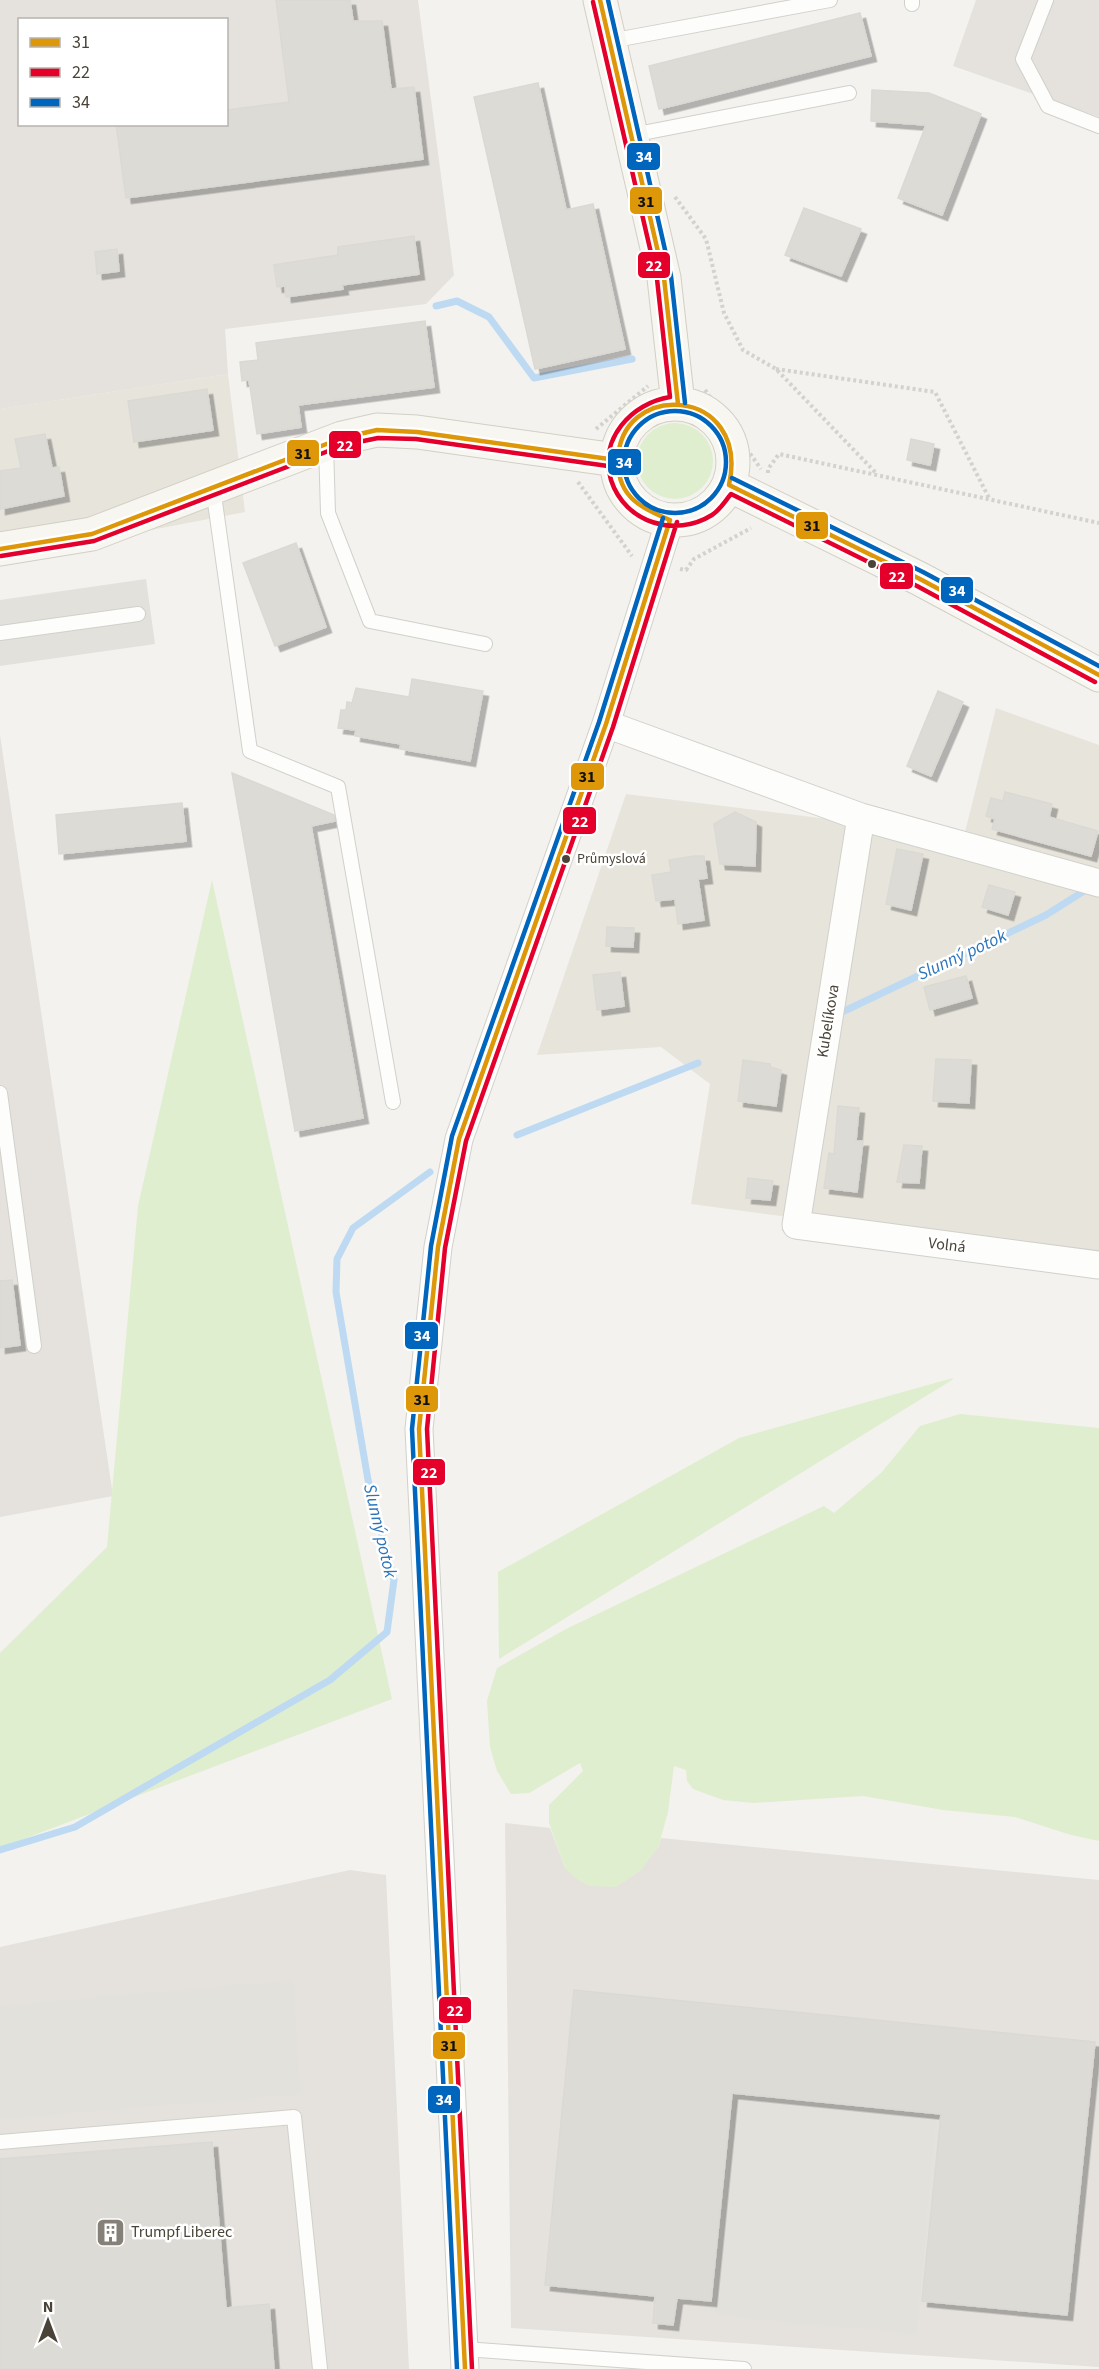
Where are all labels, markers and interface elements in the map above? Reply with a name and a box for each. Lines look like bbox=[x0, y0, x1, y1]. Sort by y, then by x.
legend bbox=[18, 18, 228, 126]
text: 31 bbox=[72, 30, 90, 55]
text: 22 bbox=[72, 60, 90, 85]
text: 34 bbox=[72, 90, 90, 115]
line badge: 34 bbox=[626, 142, 661, 171]
text: 34 bbox=[636, 146, 653, 168]
line badge: 31 bbox=[629, 186, 663, 215]
text: 31 bbox=[638, 191, 654, 213]
line badge: 22 bbox=[637, 251, 671, 279]
text: 22 bbox=[646, 255, 662, 277]
line badge: 22 bbox=[328, 430, 362, 459]
text: 22 bbox=[337, 435, 353, 457]
line badge: 31 bbox=[286, 439, 320, 467]
text: 31 bbox=[295, 443, 311, 465]
line badge: 34 bbox=[607, 448, 642, 476]
text: 34 bbox=[616, 452, 633, 474]
line badge: 31 bbox=[795, 511, 829, 540]
text: 31 bbox=[804, 515, 820, 537]
unlabelled marker bbox=[866, 558, 878, 570]
line badge: 22 bbox=[879, 562, 914, 590]
text: 22 bbox=[889, 566, 905, 588]
line badge: 34 bbox=[940, 576, 974, 604]
text: 34 bbox=[949, 580, 966, 602]
line badge: 31 bbox=[570, 762, 605, 791]
text: 31 bbox=[579, 766, 595, 788]
line badge: 22 bbox=[562, 806, 597, 835]
text: 22 bbox=[572, 811, 588, 833]
place label: Průmyslová bbox=[577, 849, 646, 869]
marker: Průmyslová bbox=[560, 853, 572, 865]
water label: Slunný potok bbox=[913, 923, 1011, 987]
street label: Kubelíkova bbox=[811, 983, 845, 1059]
street label: Volná bbox=[927, 1232, 967, 1258]
line badge: 34 bbox=[404, 1321, 439, 1350]
text: 34 bbox=[414, 1325, 431, 1347]
line badge: 31 bbox=[405, 1385, 439, 1413]
text: 31 bbox=[414, 1389, 430, 1411]
line badge: 22 bbox=[412, 1458, 446, 1486]
text: 22 bbox=[421, 1462, 437, 1484]
water label: Slunný potok bbox=[357, 1482, 403, 1581]
line badge: 22 bbox=[438, 1996, 472, 2024]
text: 22 bbox=[447, 2000, 463, 2022]
line badge: 31 bbox=[432, 2031, 466, 2060]
text: 31 bbox=[441, 2035, 457, 2057]
line badge: 34 bbox=[427, 2085, 461, 2114]
text: 34 bbox=[436, 2089, 453, 2111]
building icon: Trumpf Liberec bbox=[94, 2216, 126, 2248]
place label: Trumpf Liberec bbox=[131, 2221, 232, 2243]
north arrow bbox=[18, 2291, 78, 2351]
text: N bbox=[43, 2296, 53, 2318]

